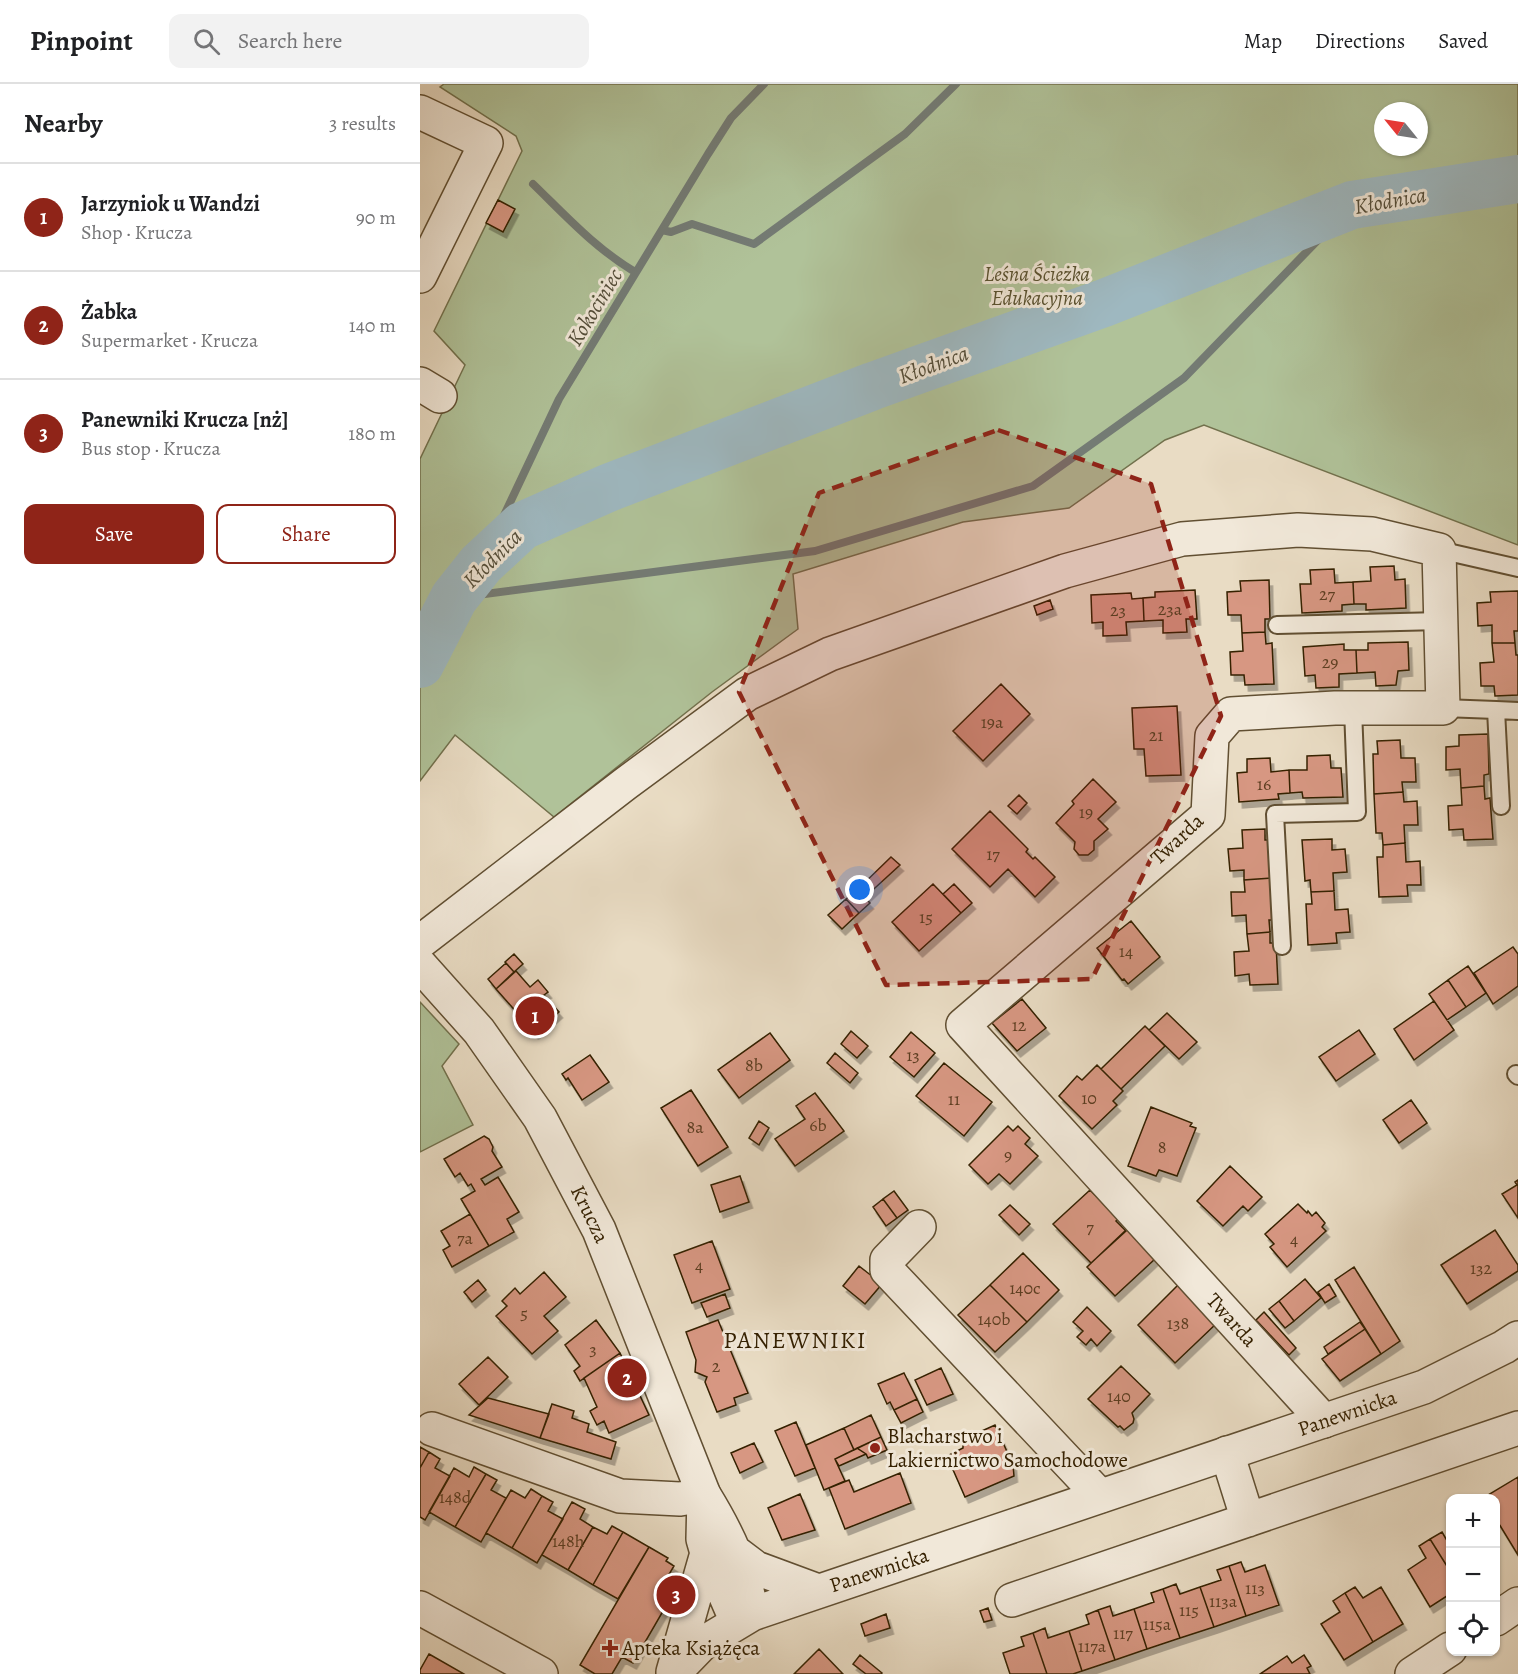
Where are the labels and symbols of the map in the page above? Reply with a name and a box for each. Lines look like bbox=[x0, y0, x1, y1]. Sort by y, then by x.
north arrow bbox=[1374, 102, 1428, 156]
water label: Kłodnica bbox=[1352, 180, 1428, 222]
park label: Leśna Ścieżka Edukacyjna bbox=[984, 260, 1090, 312]
water label: Kokociniec bbox=[560, 263, 630, 352]
water label: Kłodnica bbox=[894, 338, 973, 391]
water label: Kłodnica bbox=[456, 522, 529, 595]
house number: 27 bbox=[1319, 582, 1335, 606]
house number: 23a bbox=[1158, 597, 1183, 621]
house number: 23 bbox=[1110, 598, 1126, 622]
house number: 29 bbox=[1322, 650, 1338, 674]
house number: 19a bbox=[981, 710, 1004, 734]
house number: 21 bbox=[1149, 723, 1163, 747]
house number: 16 bbox=[1257, 772, 1271, 796]
house number: 19 bbox=[1079, 800, 1093, 824]
street label: Twarda bbox=[1144, 807, 1210, 871]
house number: 17 bbox=[986, 842, 1000, 866]
your location bbox=[845, 875, 874, 904]
house number: 15 bbox=[919, 905, 933, 929]
house number: 14 bbox=[1119, 939, 1133, 963]
pin: 1 bbox=[516, 994, 554, 1038]
house number: 12 bbox=[1012, 1013, 1027, 1037]
house number: 13 bbox=[906, 1043, 920, 1067]
house number: 8b bbox=[745, 1053, 763, 1077]
house number: 10 bbox=[1081, 1086, 1097, 1110]
house number: 11 bbox=[948, 1087, 960, 1111]
house number: 6b bbox=[809, 1113, 827, 1137]
house number: 8a bbox=[686, 1115, 704, 1139]
house number: 8 bbox=[1158, 1135, 1166, 1159]
house number: 9 bbox=[1004, 1143, 1012, 1167]
street label: Krucza bbox=[564, 1180, 616, 1248]
house number: 7 bbox=[1086, 1215, 1094, 1239]
house number: 7a bbox=[457, 1226, 474, 1250]
house number: 4 bbox=[1290, 1227, 1298, 1251]
house number: 4 bbox=[695, 1253, 703, 1277]
house number: 132 bbox=[1470, 1256, 1493, 1280]
house number: 140c bbox=[1009, 1276, 1041, 1300]
street label: Twarda bbox=[1200, 1287, 1264, 1353]
house number: 5 bbox=[520, 1301, 528, 1325]
house number: 140b bbox=[977, 1307, 1011, 1331]
house number: 138 bbox=[1167, 1311, 1189, 1335]
district label: PANEWNIKI bbox=[723, 1324, 867, 1356]
house number: 3 bbox=[589, 1337, 597, 1361]
house number: 2 bbox=[712, 1354, 721, 1378]
pin: 2 bbox=[608, 1356, 646, 1400]
street label: Panewnicka bbox=[1294, 1383, 1400, 1443]
house number: 140 bbox=[1107, 1384, 1131, 1408]
place label: Blacharstwo i Lakiernictwo Samochodowe bbox=[887, 1422, 1128, 1474]
marker: Blacharstwo i Lakiernictwo Samochodowe bbox=[868, 1441, 882, 1455]
house number: 148d bbox=[439, 1485, 472, 1509]
house number: 148h bbox=[552, 1529, 585, 1553]
street label: Panewnicka bbox=[826, 1541, 932, 1599]
pin: 3 bbox=[656, 1572, 696, 1618]
house number: 113 bbox=[1245, 1576, 1265, 1600]
house number: 113a bbox=[1209, 1589, 1238, 1613]
house number: 115 bbox=[1179, 1598, 1199, 1622]
house number: 115a bbox=[1143, 1612, 1172, 1636]
house number: 117 bbox=[1113, 1621, 1133, 1645]
place label: Apteka Książęca bbox=[621, 1634, 760, 1662]
house number: 117a bbox=[1078, 1634, 1107, 1658]
marker: Apteka Książęca bbox=[603, 1641, 617, 1655]

